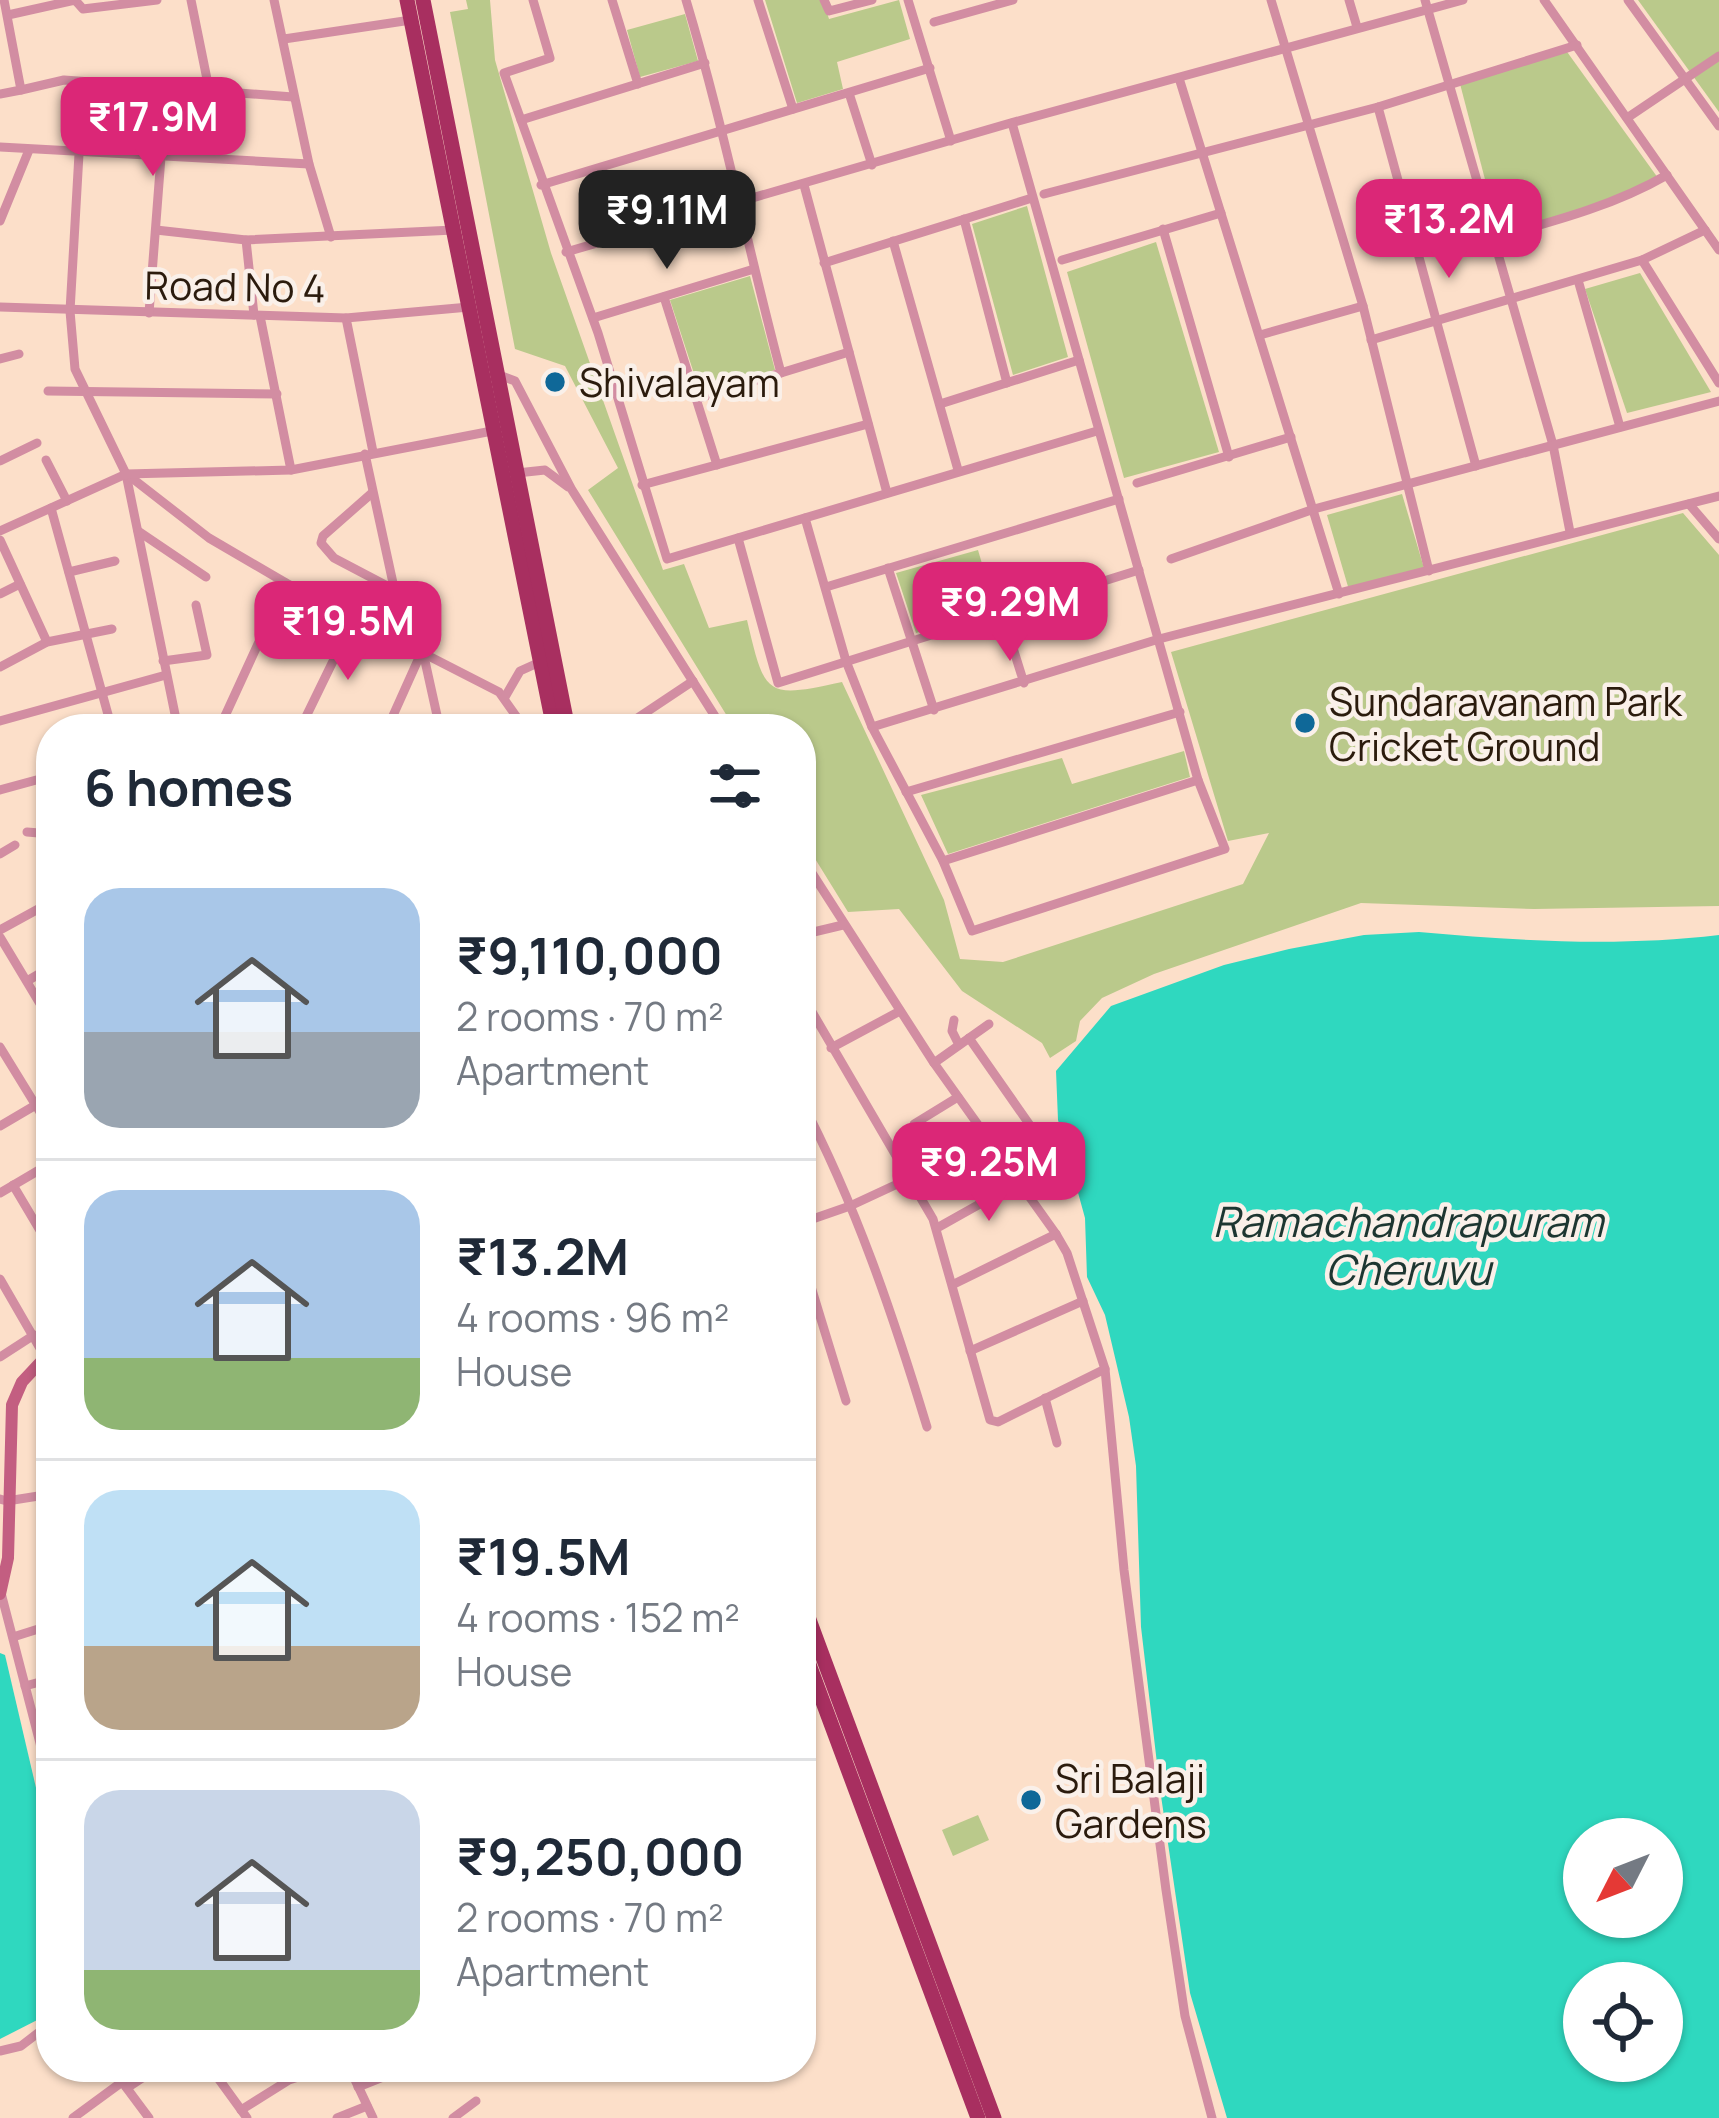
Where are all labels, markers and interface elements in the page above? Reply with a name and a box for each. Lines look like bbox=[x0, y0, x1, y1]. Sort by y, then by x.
pin: ₹17.9M bbox=[55, 77, 251, 179]
text: ₹17.9M bbox=[88, 89, 218, 143]
pin: ₹9.11M bbox=[569, 170, 765, 272]
pin: ₹13.2M bbox=[1351, 179, 1547, 281]
text: ₹9.11M bbox=[606, 182, 728, 236]
text: ₹13.2M bbox=[1383, 191, 1515, 245]
street label: Road No 4 bbox=[144, 257, 326, 315]
place label: Shivalayam bbox=[579, 355, 780, 409]
marker: Shivalayam bbox=[542, 369, 568, 395]
pin: ₹9.29M bbox=[912, 562, 1108, 664]
text: ₹9.29M bbox=[940, 574, 1080, 628]
pin: ₹19.5M bbox=[250, 581, 446, 683]
text: ₹19.5M bbox=[281, 593, 415, 647]
place label: Sundaravanam Park Cricket Ground bbox=[1329, 674, 1684, 773]
marker: Sundaravanam Park Cricket Ground bbox=[1292, 710, 1318, 736]
text: 6 homes bbox=[84, 752, 293, 821]
icon: filters bbox=[702, 753, 768, 819]
text: ₹9,110,000 bbox=[456, 920, 723, 989]
icon: home bbox=[180, 936, 324, 1080]
text: 2 rooms · 70 m² bbox=[456, 989, 724, 1043]
text: Apartment bbox=[456, 1043, 649, 1097]
pin: ₹9.25M bbox=[891, 1122, 1087, 1224]
text: ₹9.25M bbox=[919, 1134, 1059, 1188]
water label: Ramachandrapuram Cheruvu bbox=[1213, 1192, 1606, 1298]
text: ₹13.2M bbox=[456, 1221, 629, 1290]
icon: home bbox=[180, 1238, 324, 1382]
text: 4 rooms · 96 m² bbox=[456, 1290, 729, 1344]
text: House bbox=[456, 1344, 572, 1398]
text: ₹19.5M bbox=[456, 1521, 630, 1590]
icon: home bbox=[180, 1538, 324, 1682]
text: 4 rooms · 152 m² bbox=[456, 1590, 740, 1644]
text: House bbox=[456, 1644, 572, 1698]
place label: Sri Balaji Gardens bbox=[1055, 1751, 1207, 1850]
marker: Sri Balaji Gardens bbox=[1018, 1787, 1044, 1813]
north arrow bbox=[1563, 1818, 1683, 1938]
map controls bbox=[1563, 1818, 1683, 2082]
text: ₹9,250,000 bbox=[456, 1821, 744, 1890]
icon: home bbox=[180, 1838, 324, 1982]
text: 2 rooms · 70 m² bbox=[456, 1890, 724, 1944]
text: Apartment bbox=[456, 1944, 649, 1998]
button: locate bbox=[1563, 1962, 1683, 2082]

